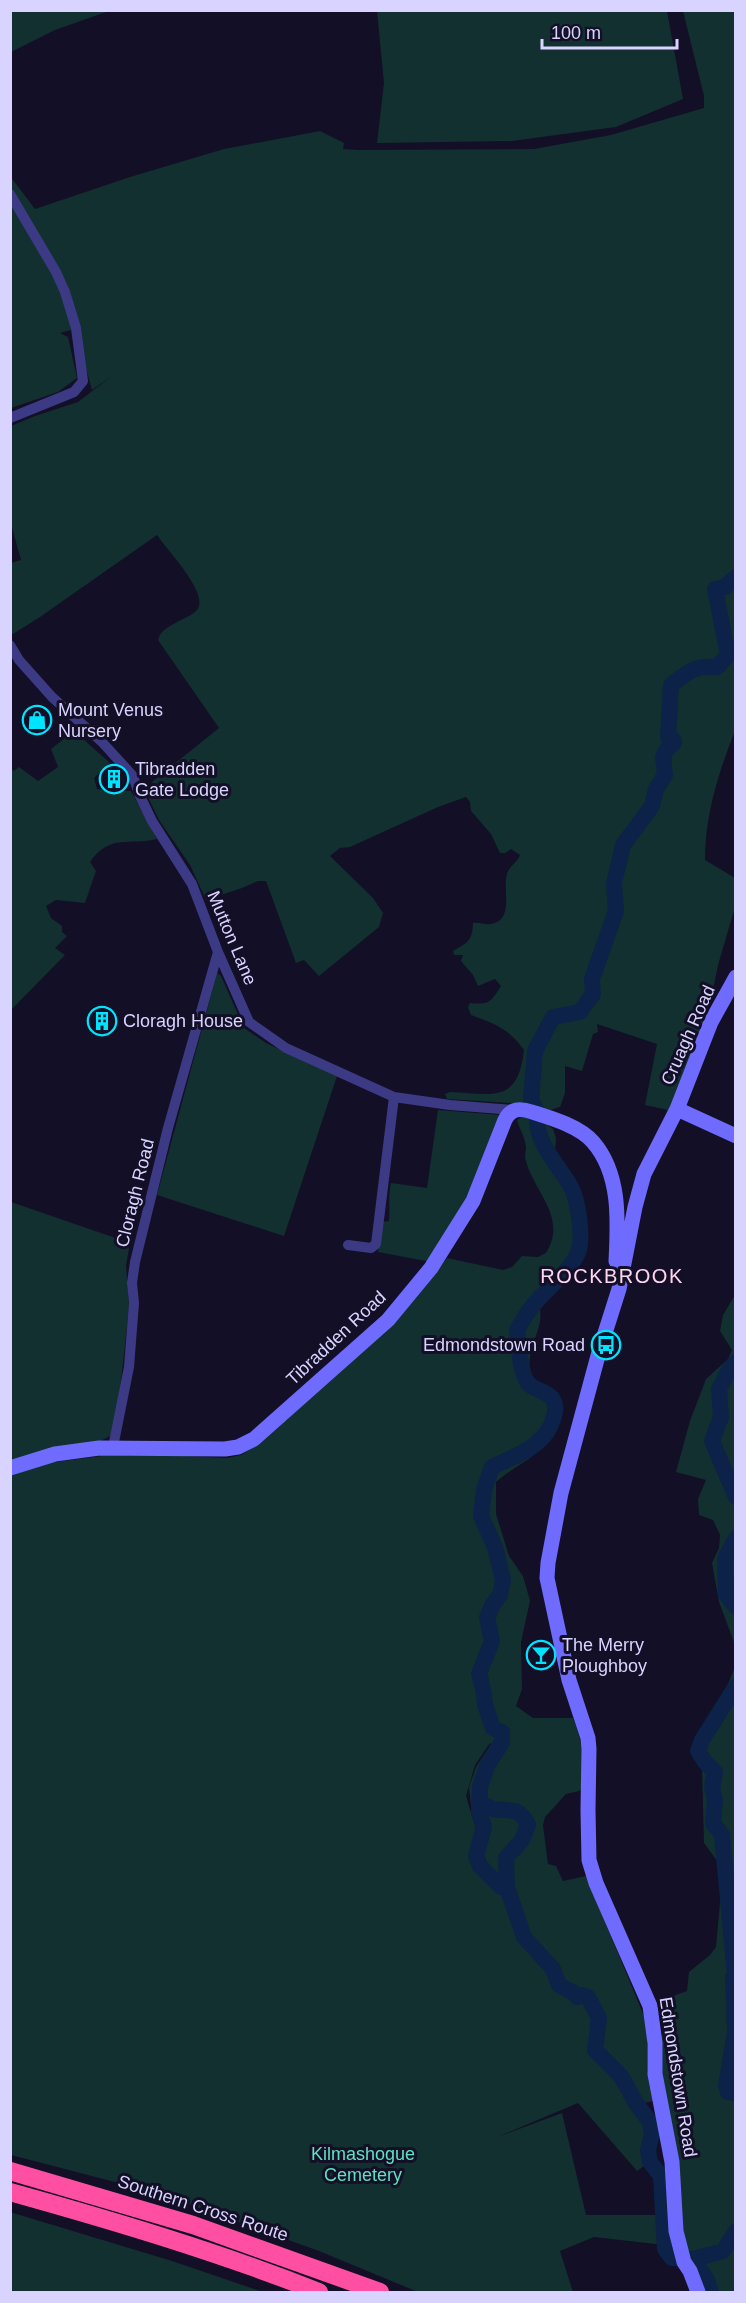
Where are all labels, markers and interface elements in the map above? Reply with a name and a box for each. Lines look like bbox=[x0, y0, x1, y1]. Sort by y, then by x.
scale bar bbox=[542, 12, 677, 50]
text: 100 m bbox=[551, 23, 601, 43]
place label: Mount Venus Nursery bbox=[58, 700, 163, 741]
shop icon: Mount Venus Nursery bbox=[21, 704, 53, 736]
place label: Tibradden Gate Lodge bbox=[135, 759, 229, 800]
building icon: Tibradden Gate Lodge bbox=[98, 763, 130, 795]
street label: Mutton Lane bbox=[203, 888, 261, 988]
street label: Cruagh Road bbox=[657, 982, 719, 1088]
building icon: Cloragh House bbox=[86, 1005, 118, 1037]
place label: Cloragh House bbox=[123, 1011, 243, 1031]
street label: Cloragh Road bbox=[112, 1137, 158, 1249]
district label: ROCKBROOK bbox=[540, 1265, 684, 1287]
street label: Tibradden Road bbox=[282, 1287, 390, 1389]
bus stop icon: Edmondstown Road bbox=[590, 1329, 622, 1361]
place label: Edmondstown Road bbox=[423, 1335, 585, 1355]
place label: The Merry Ploughboy bbox=[562, 1635, 647, 1676]
bar icon: The Merry Ploughboy bbox=[525, 1639, 557, 1671]
street label: Edmondstown Road bbox=[655, 1995, 701, 2159]
park label: Kilmashogue Cemetery bbox=[311, 2144, 415, 2185]
street label: Southern Cross Route bbox=[115, 2171, 291, 2245]

